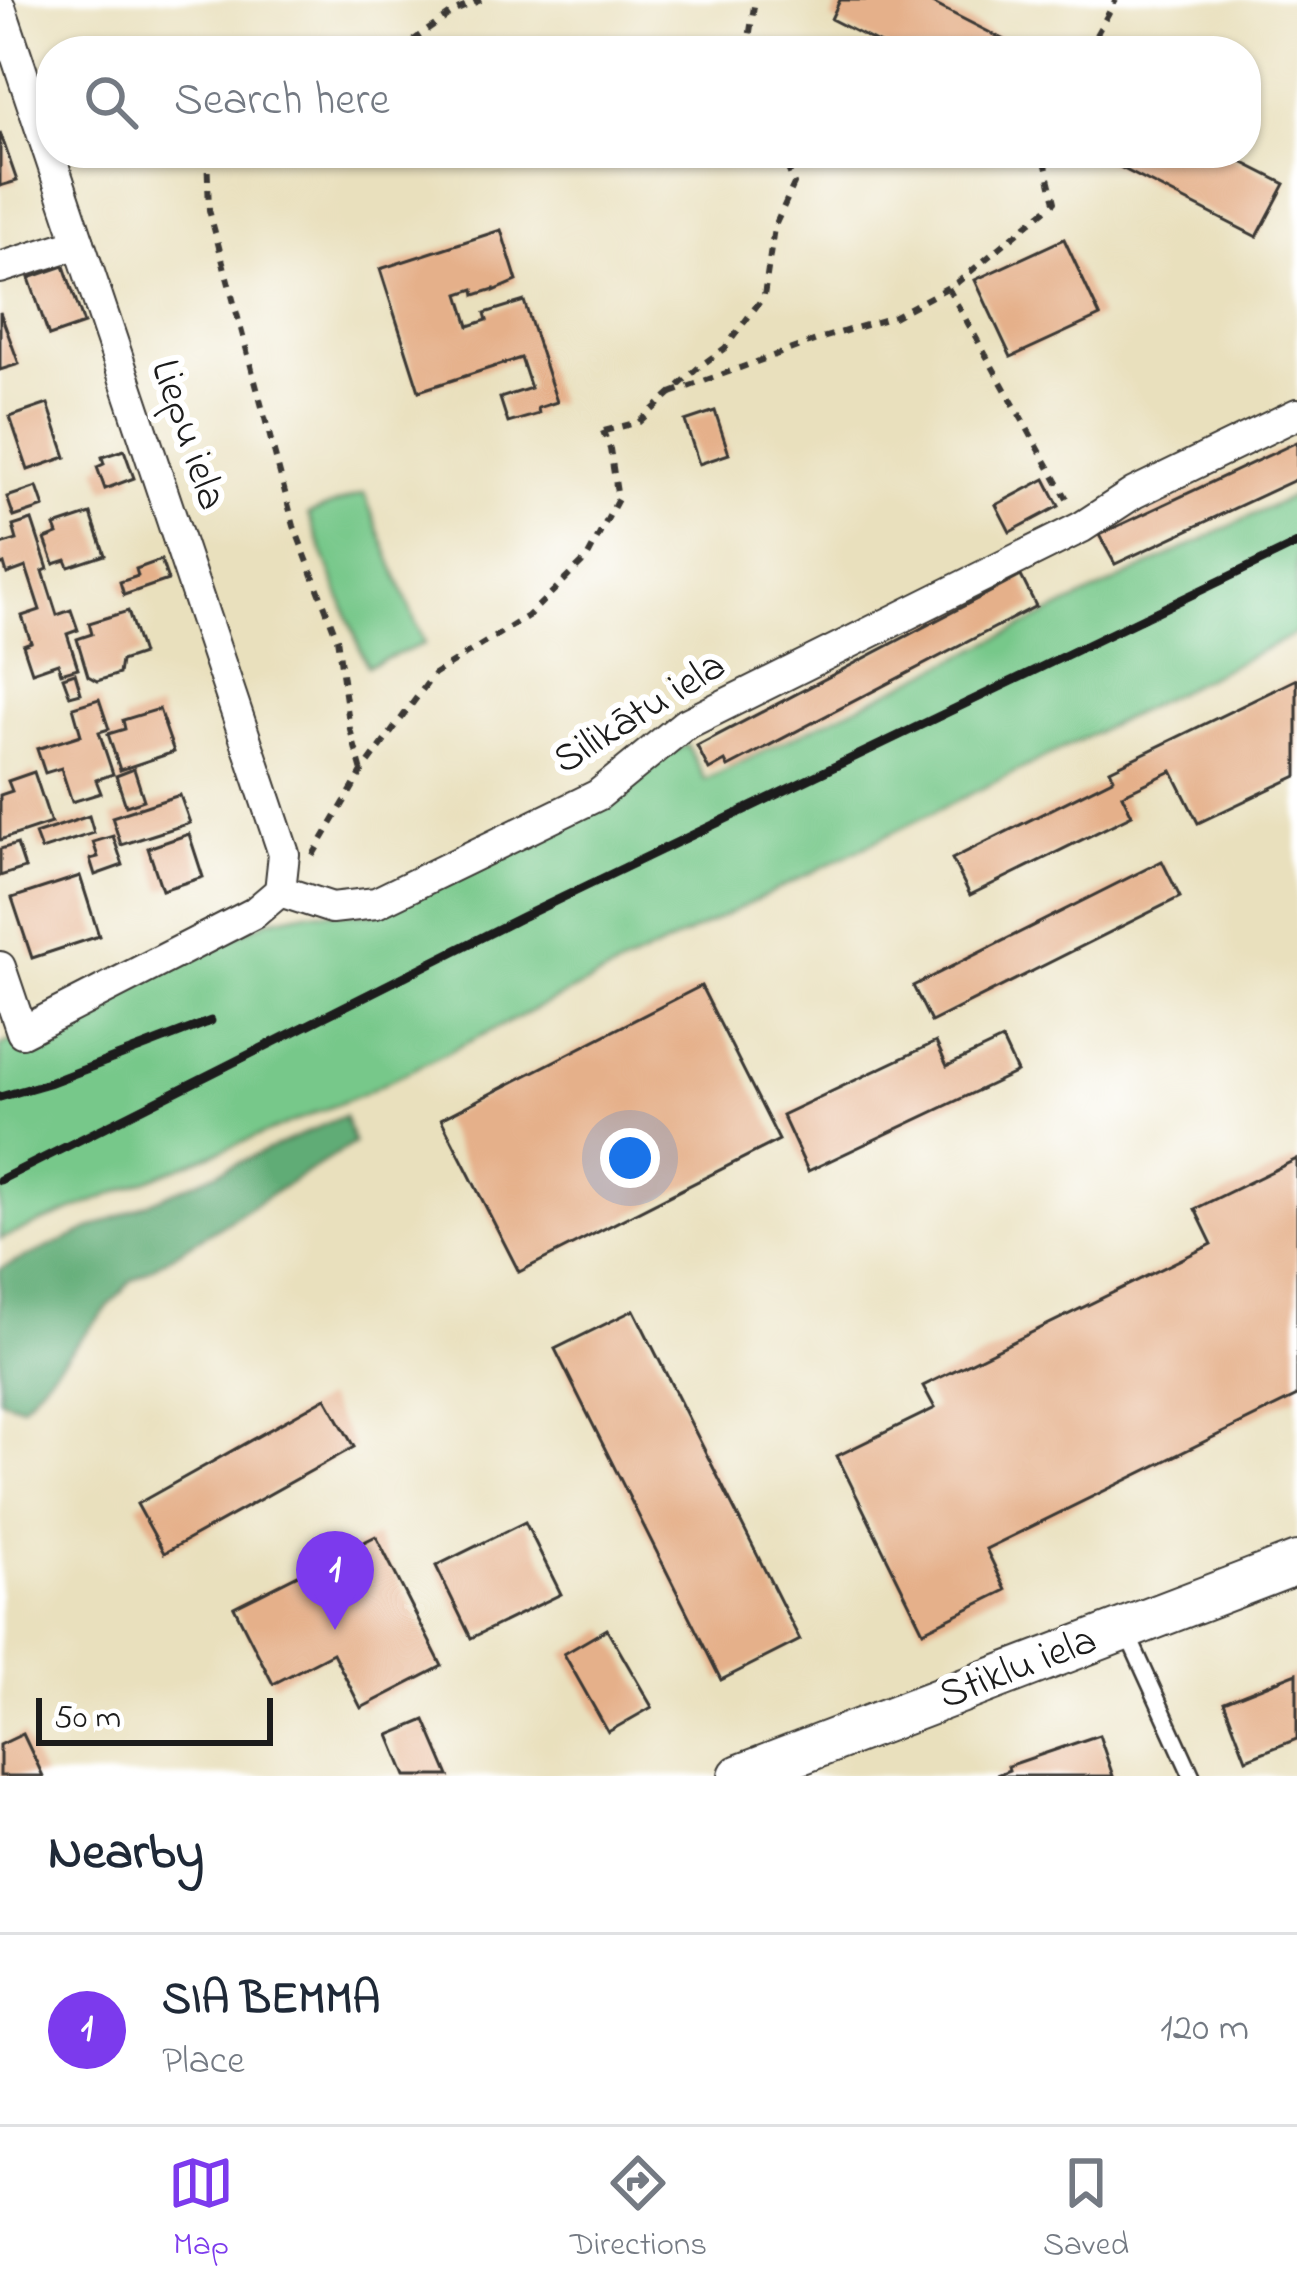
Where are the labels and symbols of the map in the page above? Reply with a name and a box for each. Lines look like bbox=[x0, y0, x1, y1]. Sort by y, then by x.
street label: Liepu iela bbox=[133, 352, 241, 518]
street label: Silikātu iela bbox=[542, 637, 738, 791]
your location bbox=[600, 1128, 660, 1188]
pin: 1 bbox=[296, 1531, 374, 1630]
street label: Stiklu iela bbox=[930, 1611, 1106, 1727]
scale bar bbox=[36, 1692, 273, 1745]

